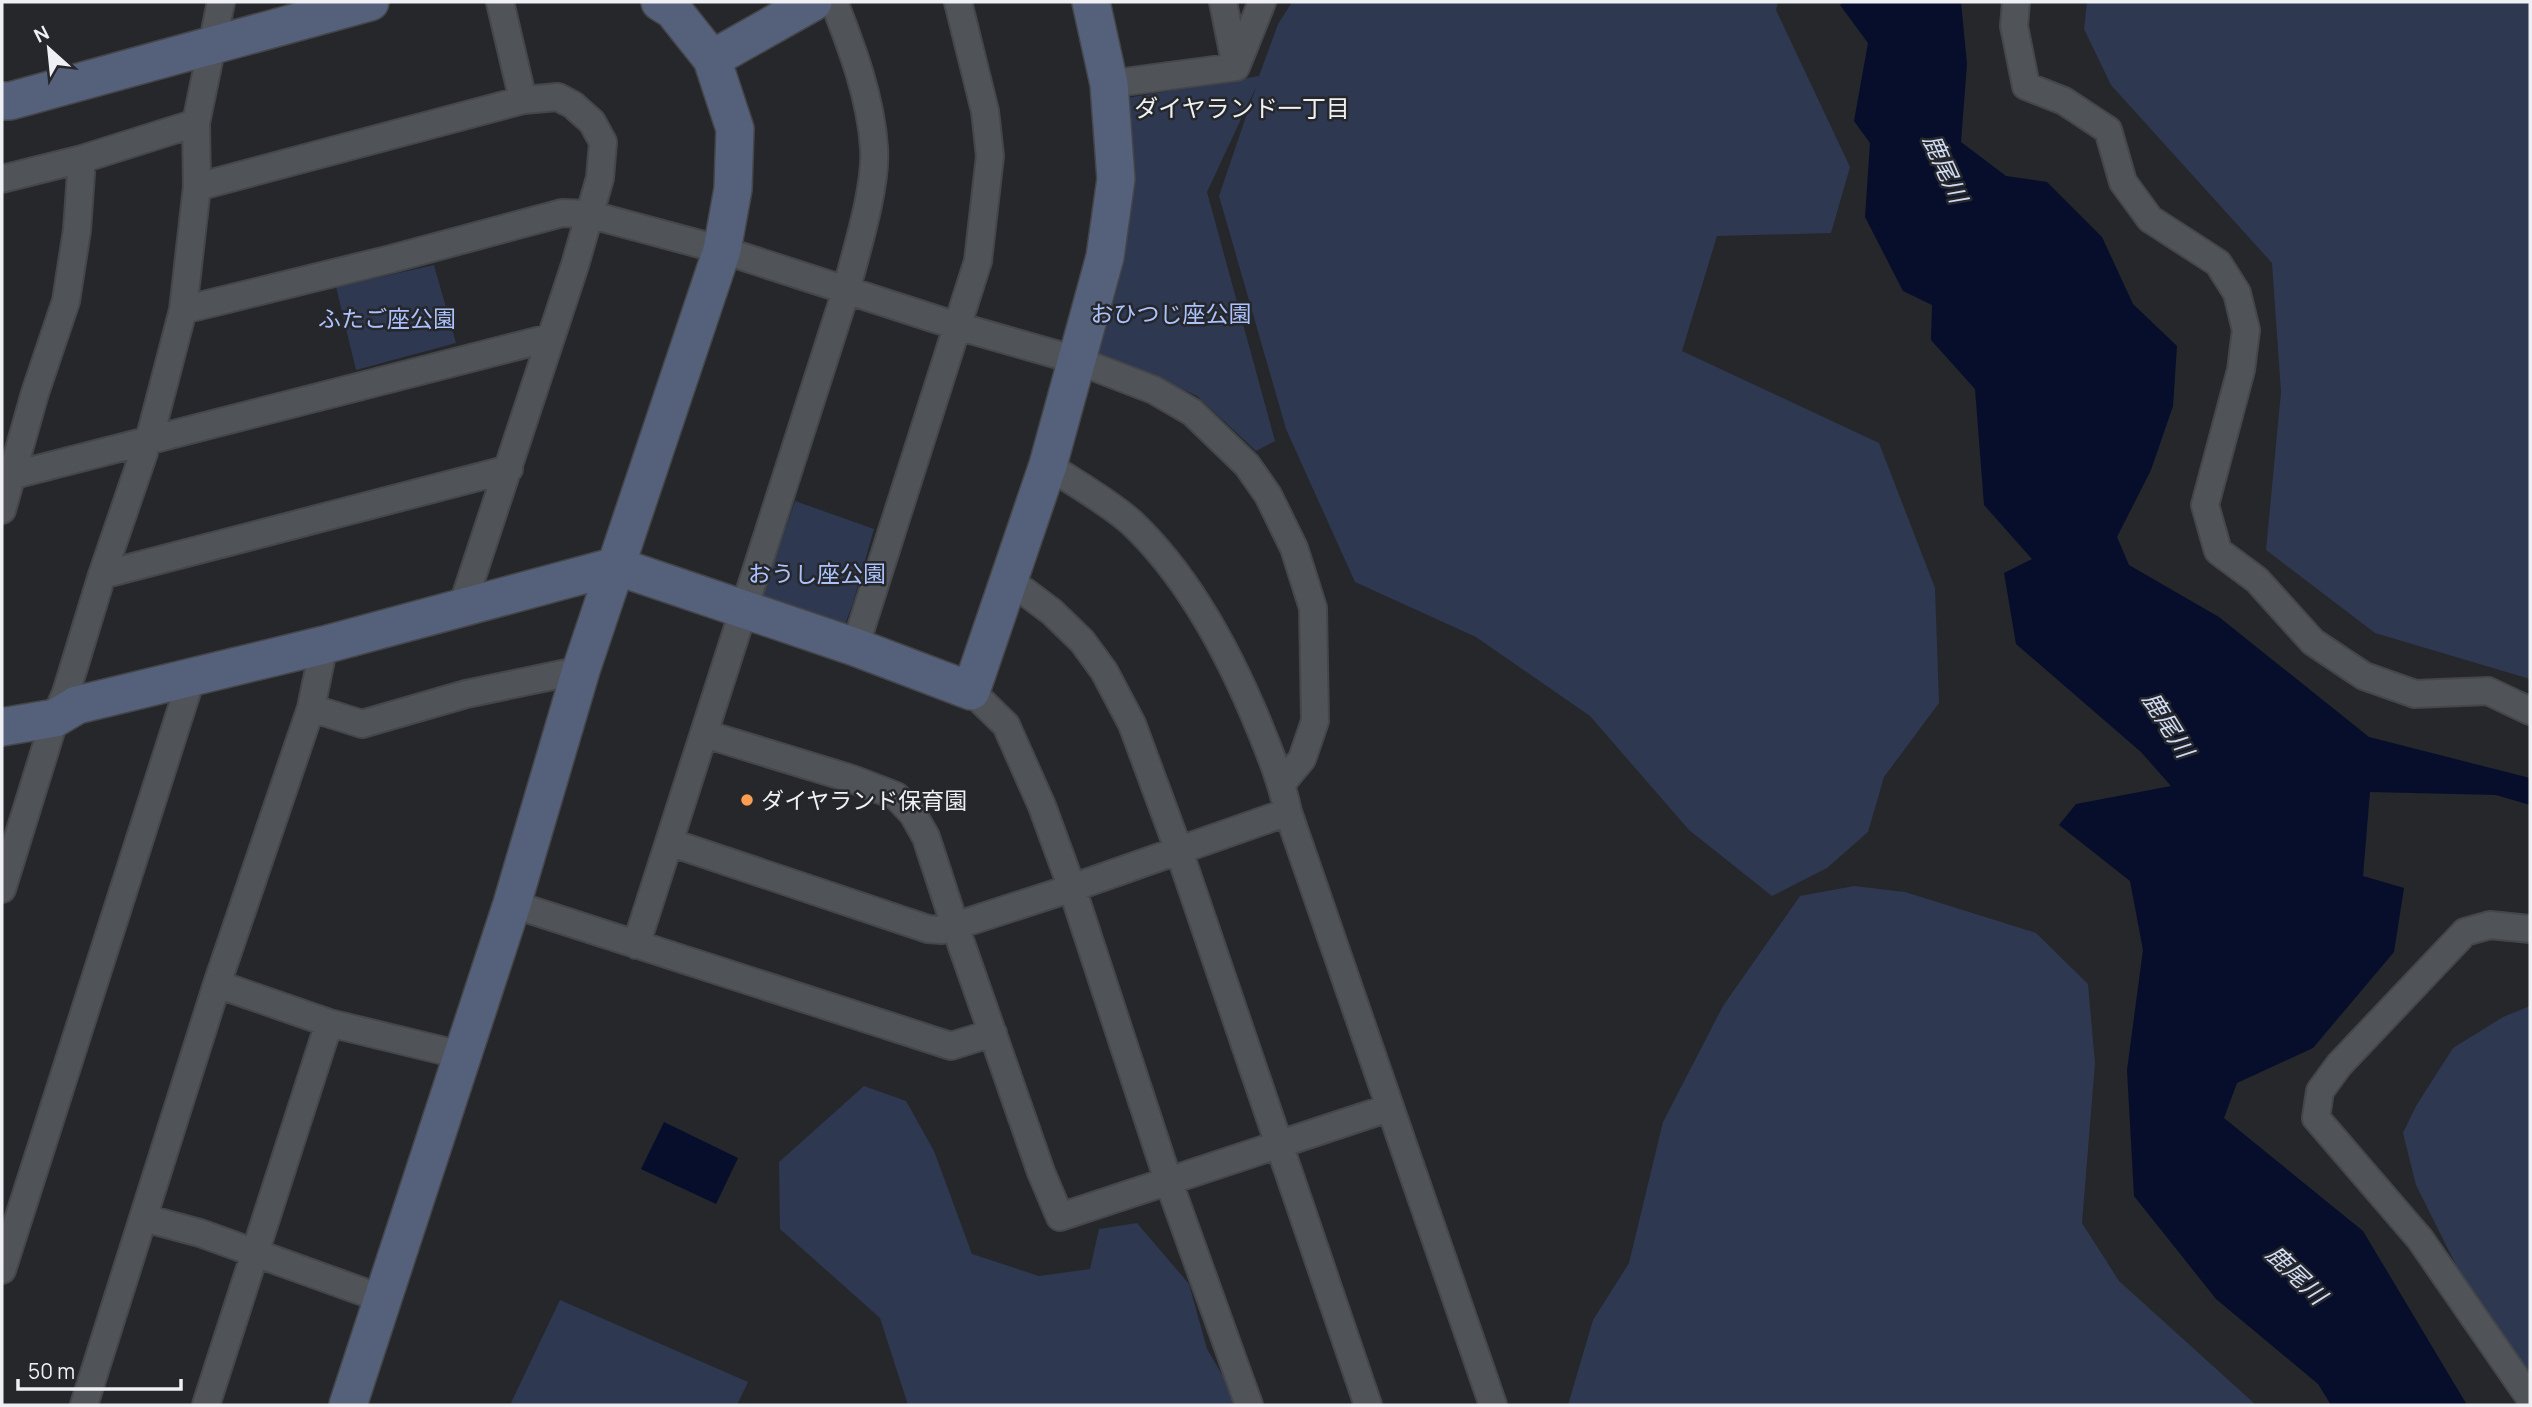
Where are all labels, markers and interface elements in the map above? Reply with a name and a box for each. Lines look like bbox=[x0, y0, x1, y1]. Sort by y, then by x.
north arrow bbox=[14, 14, 84, 84]
text: N bbox=[29, 19, 53, 49]
district label: ダイヤランド一丁目 bbox=[1134, 91, 1350, 124]
water label: 鹿尾川 bbox=[1916, 128, 1977, 210]
park label: おひつじ座公園 bbox=[1091, 297, 1252, 329]
park label: ふたご座公園 bbox=[318, 302, 456, 334]
park label: おうし座公園 bbox=[748, 557, 886, 589]
water label: 鹿尾川 bbox=[2136, 685, 2204, 766]
place label: ダイヤランド保育園 bbox=[761, 784, 967, 816]
marker: ダイヤランド保育園 bbox=[739, 792, 755, 808]
water label: 鹿尾川 bbox=[2260, 1237, 2337, 1313]
scale bar bbox=[18, 1348, 180, 1392]
text: 50 m bbox=[28, 1357, 75, 1385]

